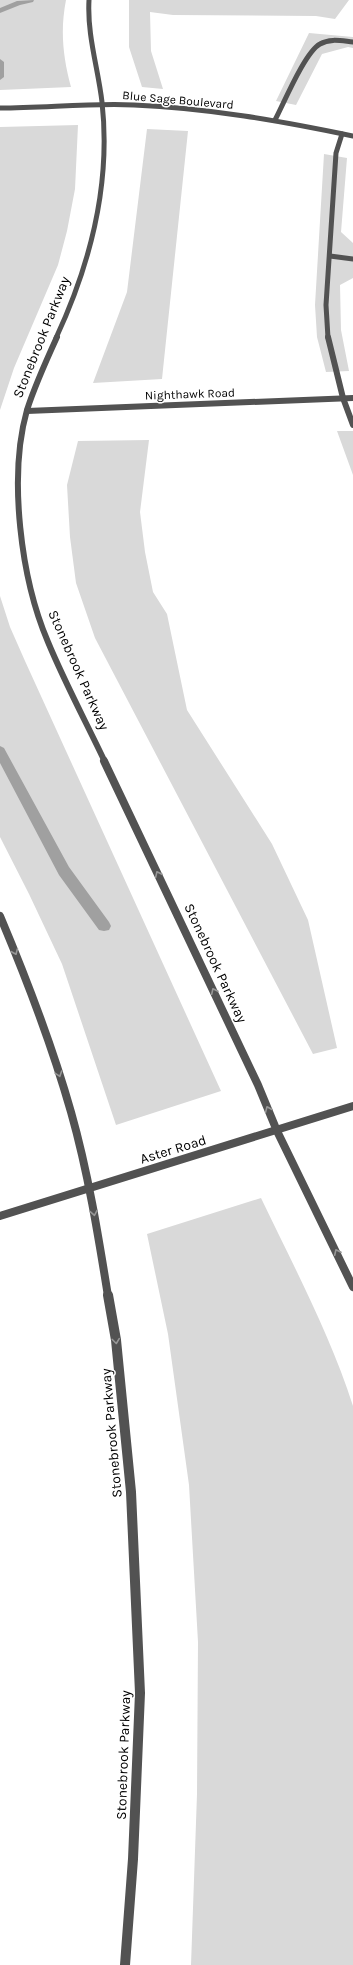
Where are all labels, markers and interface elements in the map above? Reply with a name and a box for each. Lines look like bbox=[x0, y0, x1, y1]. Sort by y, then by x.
street label: Blue Sage Boulevard bbox=[122, 88, 234, 112]
street label: Stonebrook Parkway bbox=[9, 273, 74, 400]
street label: Nighthawk Road bbox=[145, 385, 235, 403]
street label: Stonebrook Parkway bbox=[44, 608, 113, 733]
one-way arrow bbox=[155, 871, 163, 878]
street label: Stonebrook Parkway bbox=[180, 901, 251, 1026]
one-way arrow bbox=[10, 947, 18, 955]
one-way arrow bbox=[211, 988, 219, 996]
one-way arrow bbox=[54, 1070, 62, 1077]
one-way arrow bbox=[265, 1106, 273, 1114]
street label: Aster Road bbox=[138, 1131, 208, 1168]
one-way arrow bbox=[89, 1210, 98, 1216]
one-way arrow bbox=[334, 1248, 342, 1256]
one-way arrow bbox=[111, 1338, 120, 1345]
street label: Stonebrook Parkway bbox=[97, 1367, 126, 1498]
street label: Stonebrook Parkway bbox=[113, 1689, 134, 1820]

